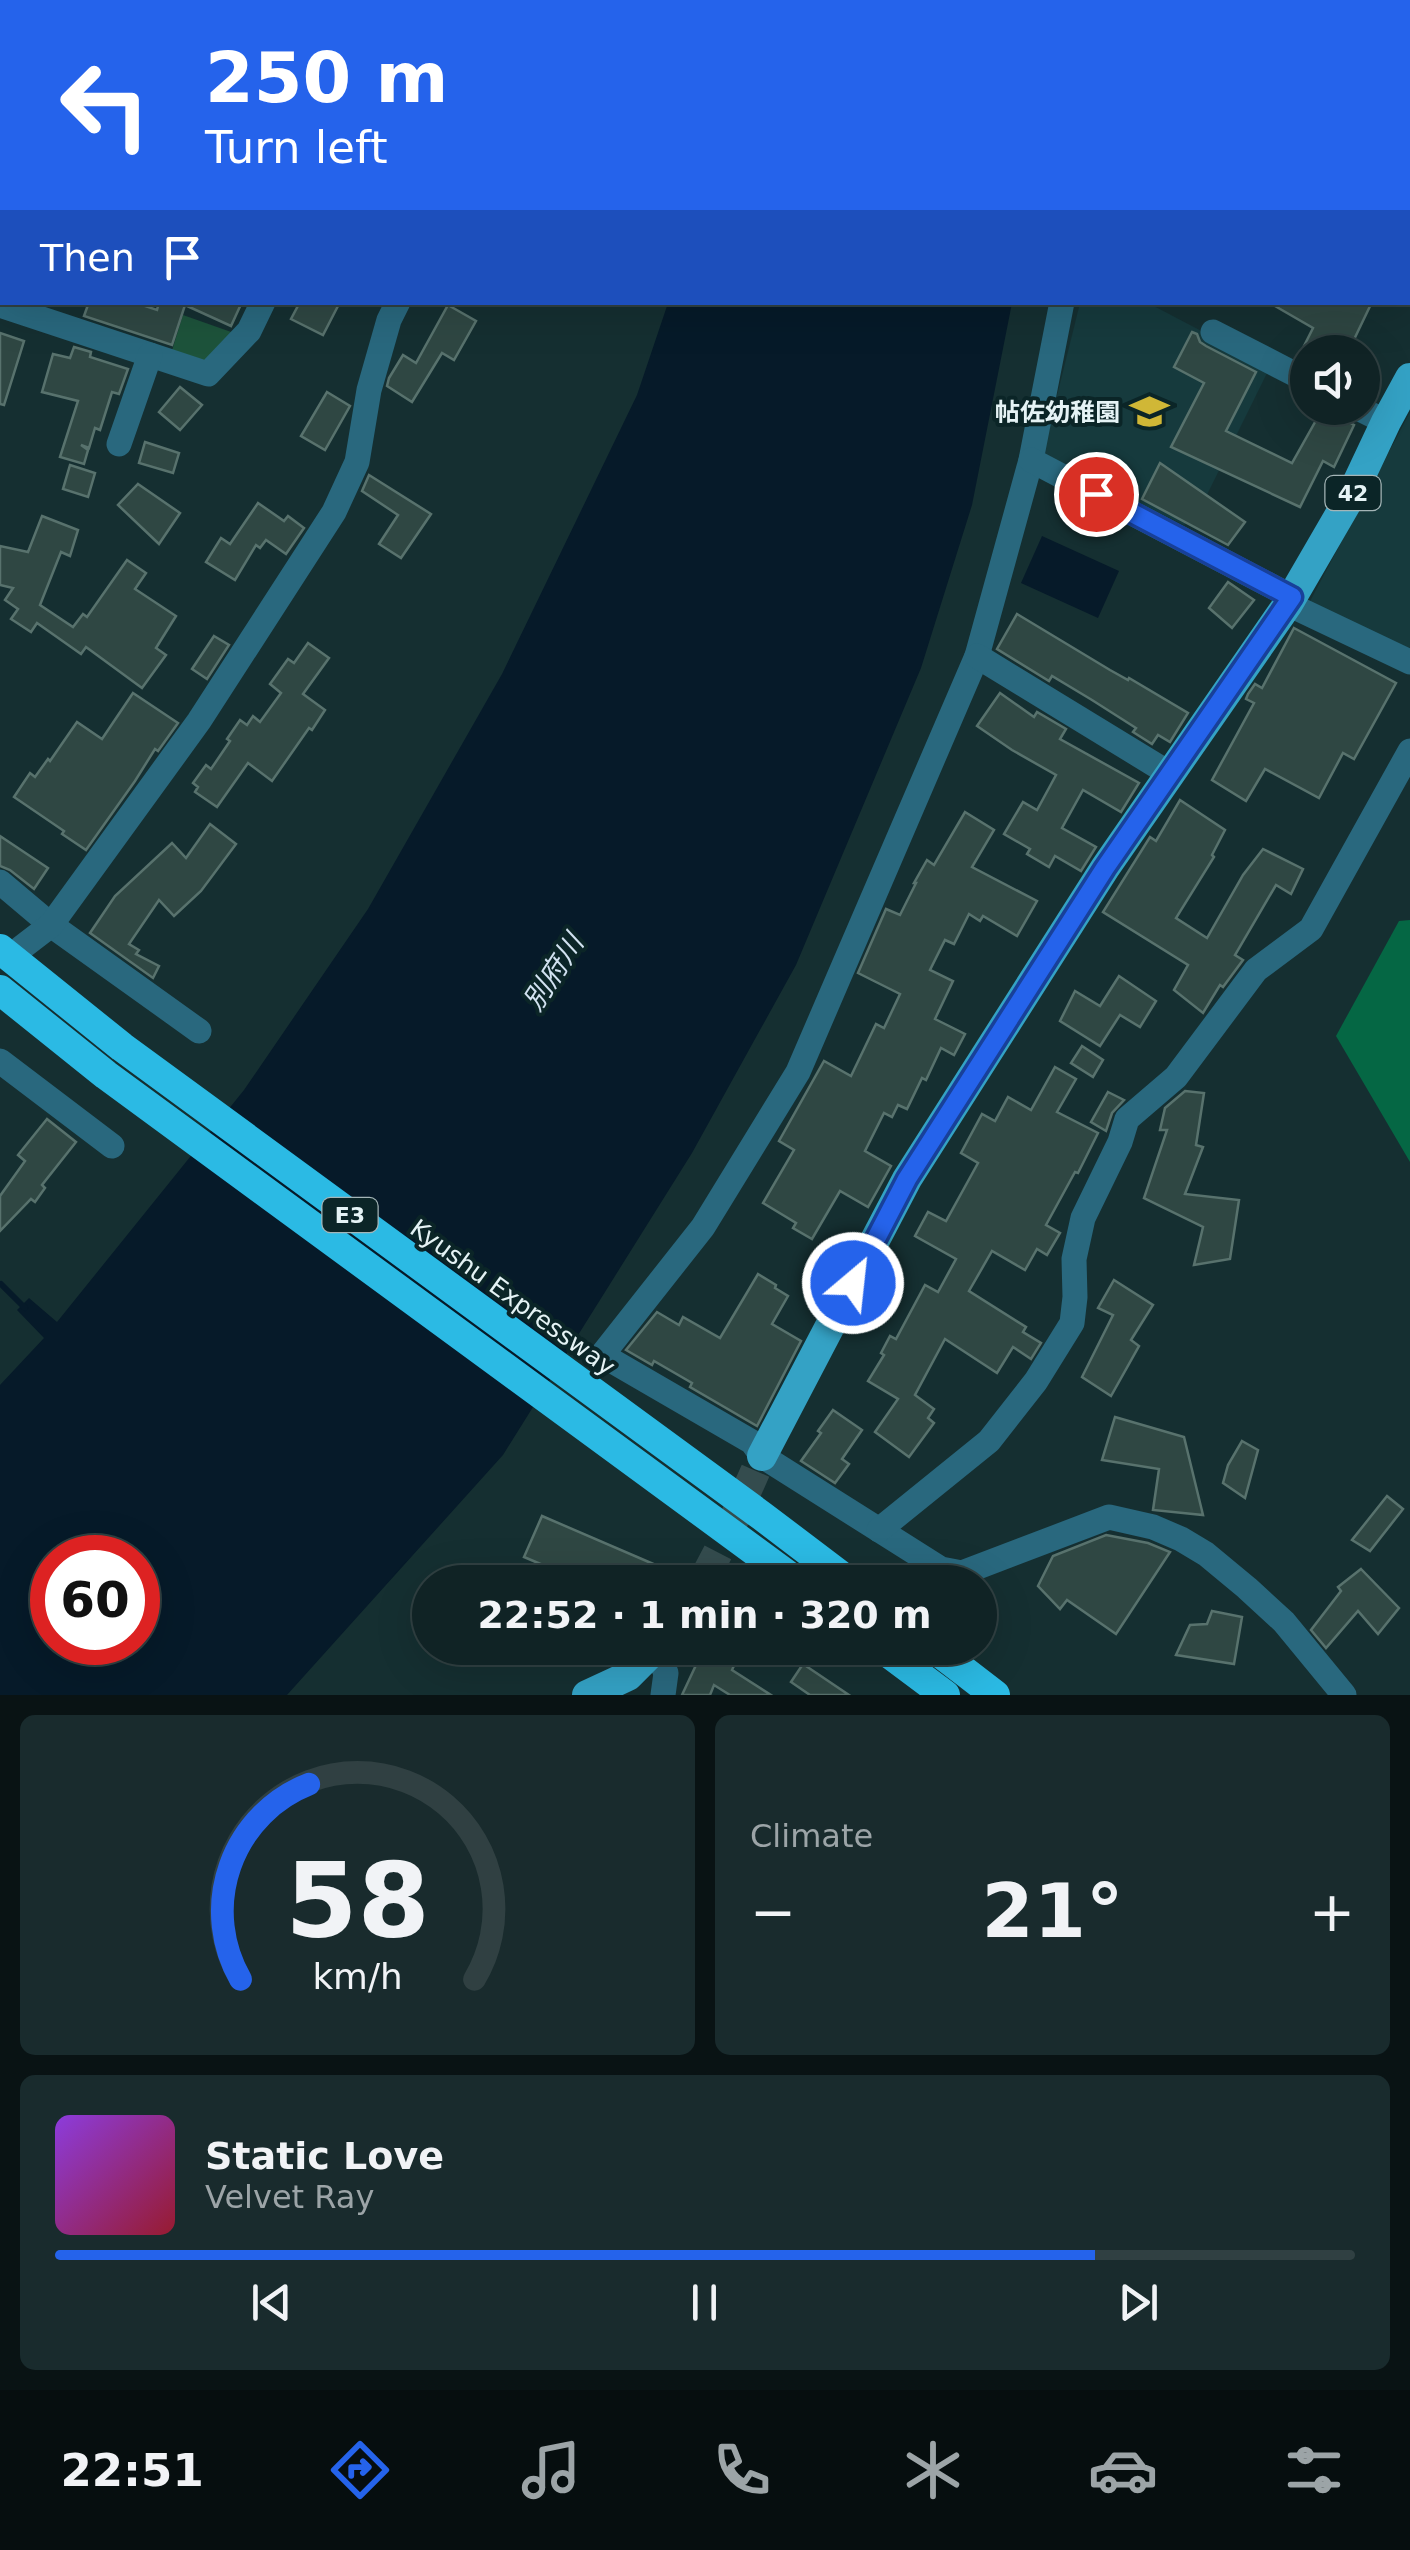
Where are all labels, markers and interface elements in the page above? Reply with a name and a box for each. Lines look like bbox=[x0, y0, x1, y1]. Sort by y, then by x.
text: 250 m bbox=[205, 37, 448, 119]
icon: left bbox=[40, 40, 170, 170]
text: Turn left bbox=[205, 121, 388, 174]
icon: arrive bbox=[155, 230, 210, 285]
text: Then bbox=[40, 236, 135, 280]
map controls bbox=[1290, 335, 1380, 425]
button: sound bbox=[1290, 335, 1380, 425]
school or university icon: 帖佐幼稚園 bbox=[1129, 391, 1171, 433]
place label: 帖佐幼稚園 bbox=[995, 398, 1120, 427]
pin bbox=[1054, 452, 1139, 537]
icon: arrive bbox=[1069, 467, 1124, 522]
road number: 42 bbox=[1326, 476, 1380, 510]
water label: 別府川 bbox=[517, 926, 592, 1016]
road number: E3 bbox=[322, 1198, 378, 1232]
street label: Kyushu Expressway bbox=[405, 1213, 621, 1382]
position arrow bbox=[801, 1231, 905, 1335]
speed limit sign: 60 bbox=[30, 1535, 160, 1665]
text: 22:52 · 1 min · 320 m bbox=[477, 1593, 932, 1637]
text: Climate bbox=[750, 1817, 873, 1855]
text: 58 bbox=[285, 1840, 430, 1962]
text: 21° bbox=[982, 1867, 1123, 1955]
text: − bbox=[750, 1880, 796, 1944]
text: + bbox=[1309, 1880, 1355, 1944]
text: km/h bbox=[312, 1956, 403, 1997]
text: Static Love bbox=[205, 2134, 444, 2178]
text: Velvet Ray bbox=[205, 2178, 374, 2216]
icon: previous bbox=[244, 2275, 299, 2330]
icon: pause bbox=[677, 2275, 732, 2330]
icon: next bbox=[1111, 2275, 1166, 2330]
icon: directions bbox=[325, 2435, 395, 2505]
icon: music bbox=[516, 2435, 586, 2505]
icon: phone bbox=[707, 2435, 777, 2505]
icon: climate bbox=[898, 2435, 968, 2505]
icon: car bbox=[1088, 2435, 1158, 2505]
icon: filters bbox=[1279, 2435, 1349, 2505]
text: 22:51 bbox=[60, 2444, 204, 2497]

